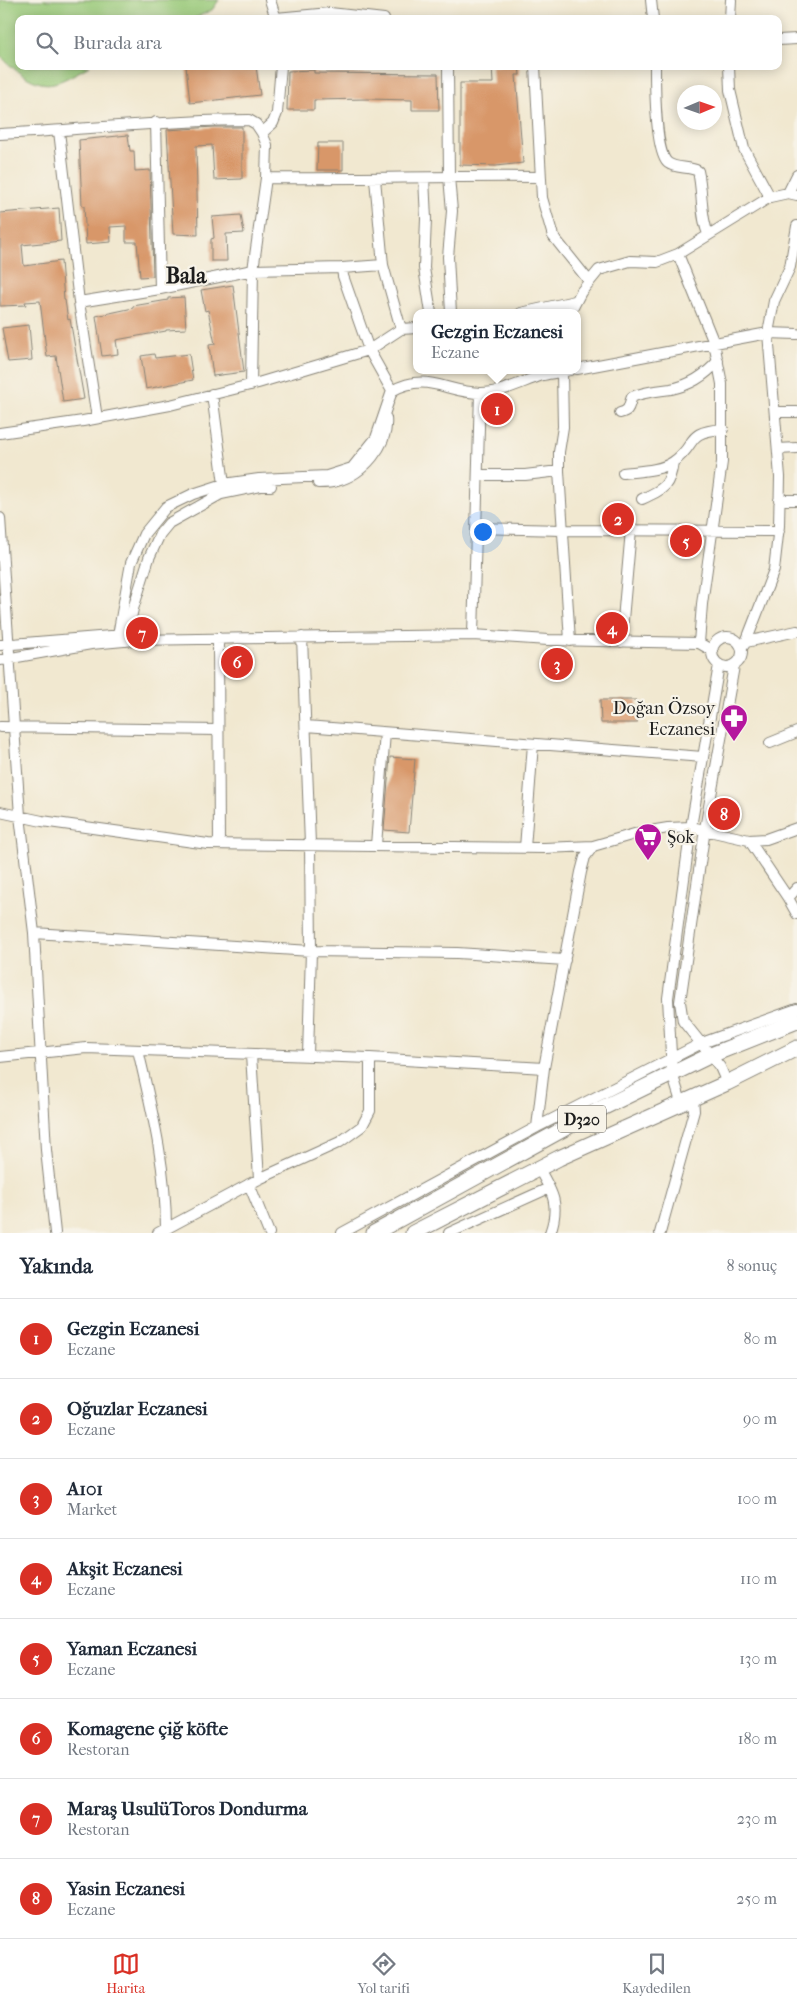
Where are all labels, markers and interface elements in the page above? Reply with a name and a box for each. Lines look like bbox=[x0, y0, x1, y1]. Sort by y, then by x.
search box bbox=[15, 15, 782, 70]
icon: search bbox=[33, 29, 61, 57]
text: Burada ara bbox=[73, 32, 162, 54]
north arrow bbox=[677, 85, 722, 130]
district label: Bala bbox=[166, 263, 207, 289]
popup bbox=[413, 309, 581, 374]
text: Gezgin Eczanesi bbox=[431, 321, 563, 343]
text: Eczane bbox=[431, 343, 479, 362]
pin: 1 bbox=[481, 390, 513, 428]
pin: 2 bbox=[602, 500, 634, 538]
your location bbox=[470, 519, 496, 545]
pin: 5 bbox=[670, 522, 702, 560]
pin: 4 bbox=[596, 609, 628, 647]
pin: 7 bbox=[126, 614, 158, 652]
pin: 6 bbox=[221, 643, 253, 681]
pin: 3 bbox=[541, 645, 573, 683]
place label: Doğan Özsoy Eczanesi bbox=[613, 697, 716, 740]
pharmacy icon: Doğan Özsoy Eczanesi bbox=[719, 703, 749, 742]
pin: 8 bbox=[708, 795, 740, 833]
supermarket icon: Şok bbox=[633, 822, 663, 861]
place label: Şok bbox=[667, 827, 695, 848]
road number: D320 bbox=[558, 1106, 606, 1132]
text: Yakında bbox=[20, 1254, 93, 1278]
text: 8 sonuç bbox=[726, 1256, 777, 1275]
text: Gezgin Eczanesi bbox=[67, 1318, 199, 1340]
text: 1 bbox=[33, 1329, 39, 1348]
text: 80 m bbox=[743, 1329, 777, 1348]
text: Eczane bbox=[67, 1340, 115, 1359]
text: Oğuzlar Eczanesi bbox=[67, 1398, 208, 1420]
text: 2 bbox=[32, 1409, 40, 1428]
text: 90 m bbox=[743, 1409, 777, 1428]
text: Eczane bbox=[67, 1420, 115, 1439]
text: A101 bbox=[67, 1478, 103, 1500]
text: 3 bbox=[33, 1489, 39, 1508]
text: 100 m bbox=[737, 1489, 777, 1508]
text: Market bbox=[67, 1500, 117, 1519]
text: Akşit Eczanesi bbox=[67, 1558, 183, 1580]
text: 4 bbox=[31, 1569, 41, 1588]
text: 110 m bbox=[740, 1569, 777, 1588]
text: Eczane bbox=[67, 1580, 115, 1599]
text: Yaman Eczanesi bbox=[67, 1638, 197, 1660]
text: 5 bbox=[33, 1649, 39, 1668]
text: 130 m bbox=[739, 1649, 777, 1668]
text: Eczane bbox=[67, 1660, 115, 1679]
text: Komagene çiğ köfte bbox=[67, 1718, 228, 1740]
text: 6 bbox=[32, 1729, 40, 1748]
text: 180 m bbox=[738, 1729, 777, 1748]
text: Restoran bbox=[67, 1740, 129, 1759]
text: Maraş UsulüToros Dondurma bbox=[67, 1798, 307, 1820]
text: 7 bbox=[32, 1809, 40, 1828]
text: 230 m bbox=[737, 1809, 777, 1828]
text: Restoran bbox=[67, 1820, 129, 1839]
text: Yasin Eczanesi bbox=[67, 1878, 185, 1900]
text: 8 bbox=[32, 1889, 40, 1908]
text: 250 m bbox=[736, 1889, 777, 1908]
text: Eczane bbox=[67, 1900, 115, 1919]
tab: Harita bbox=[106, 1950, 145, 1997]
tab: Yol tarifi bbox=[357, 1950, 410, 1997]
tab: Kaydedilen bbox=[622, 1950, 691, 1997]

